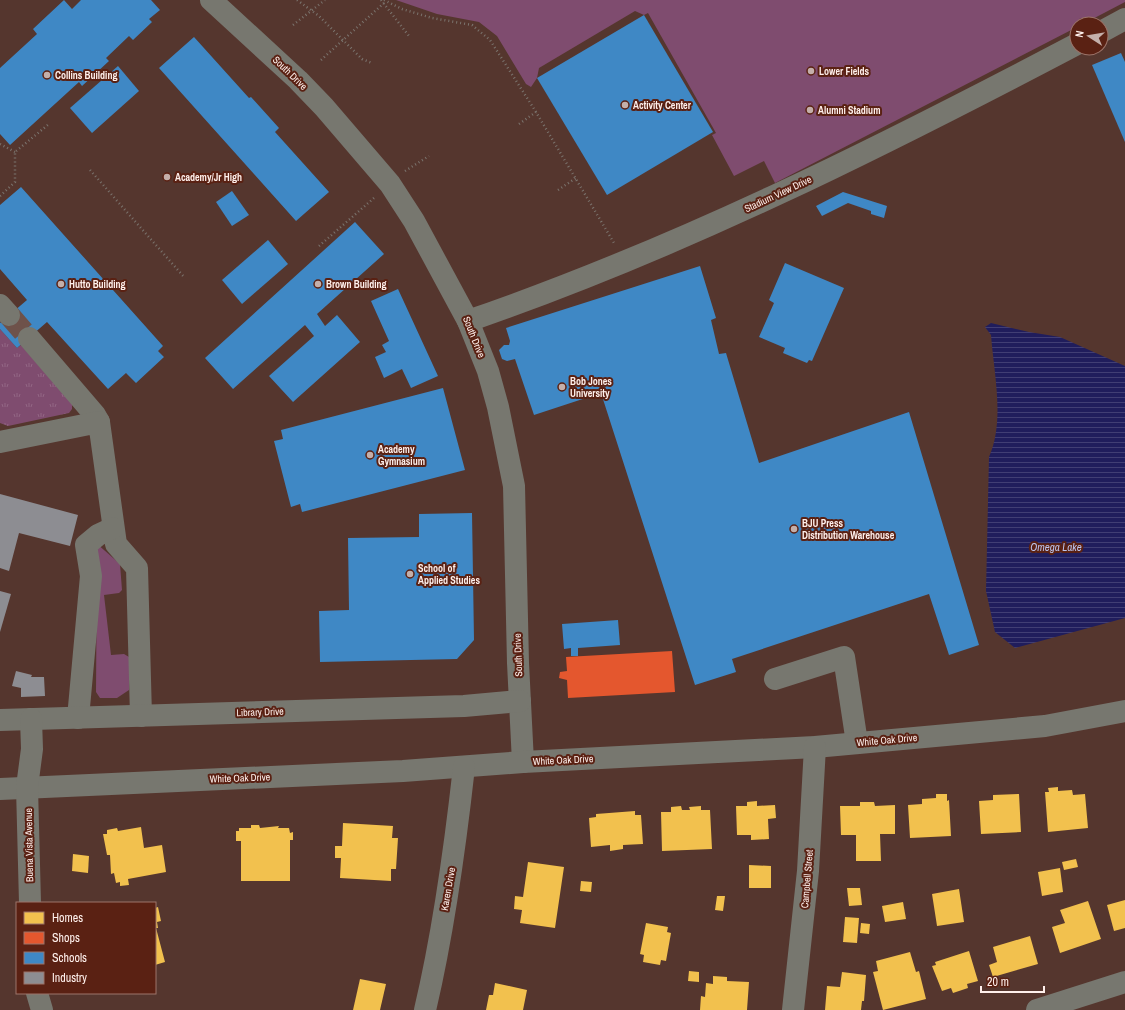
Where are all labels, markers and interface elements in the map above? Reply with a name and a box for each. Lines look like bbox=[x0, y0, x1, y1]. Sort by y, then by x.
north arrow bbox=[1069, 16, 1109, 56]
text: N bbox=[1072, 29, 1087, 39]
street label: South Drive bbox=[270, 53, 310, 93]
place label: Lower Fields bbox=[819, 65, 870, 78]
marker: Lower Fields bbox=[806, 66, 816, 76]
place label: Collins Building bbox=[55, 69, 117, 82]
marker: Collins Building bbox=[42, 70, 52, 80]
place label: Activity Center bbox=[633, 99, 692, 112]
marker: Activity Center bbox=[620, 100, 630, 110]
place label: Alumni Stadium bbox=[818, 104, 880, 117]
marker: Alumni Stadium bbox=[805, 105, 815, 115]
place label: Academy/Jr High bbox=[175, 171, 242, 184]
marker: Academy/Jr High bbox=[162, 172, 172, 182]
street label: Stadium View Drive bbox=[742, 173, 814, 215]
place label: Hutto Building bbox=[69, 278, 125, 291]
place label: Brown Building bbox=[326, 278, 387, 291]
marker: Hutto Building bbox=[56, 279, 66, 289]
marker: Brown Building bbox=[313, 279, 323, 289]
street label: South Drive bbox=[460, 314, 488, 360]
place label: Bob Jones University bbox=[570, 375, 612, 400]
marker: Bob Jones University bbox=[557, 382, 567, 392]
place label: Academy Gymnasium bbox=[378, 443, 425, 468]
marker: Academy Gymnasium bbox=[365, 450, 375, 460]
place label: BJU Press Distribution Warehouse bbox=[802, 517, 895, 542]
marker: BJU Press Distribution Warehouse bbox=[789, 524, 799, 534]
water label: Omega Lake bbox=[1030, 540, 1082, 554]
place label: School of Applied Studies bbox=[418, 562, 480, 587]
marker: School of Applied Studies bbox=[405, 569, 415, 579]
street label: South Drive bbox=[511, 633, 525, 677]
street label: Library Drive bbox=[236, 705, 284, 719]
street label: White Oak Drive bbox=[856, 731, 918, 749]
street label: White Oak Drive bbox=[532, 752, 594, 768]
street label: White Oak Drive bbox=[209, 770, 271, 786]
street label: Buena Vista Avenue bbox=[22, 807, 36, 882]
street label: Campbell Street bbox=[798, 848, 816, 909]
street label: Karen Drive bbox=[438, 866, 458, 912]
legend bbox=[16, 902, 156, 994]
text: Homes bbox=[52, 910, 83, 926]
text: Shops bbox=[52, 930, 80, 946]
text: Schools bbox=[52, 950, 87, 966]
scale bar bbox=[981, 968, 1044, 994]
text: Industry bbox=[52, 970, 87, 986]
text: 20 m bbox=[987, 974, 1009, 990]

